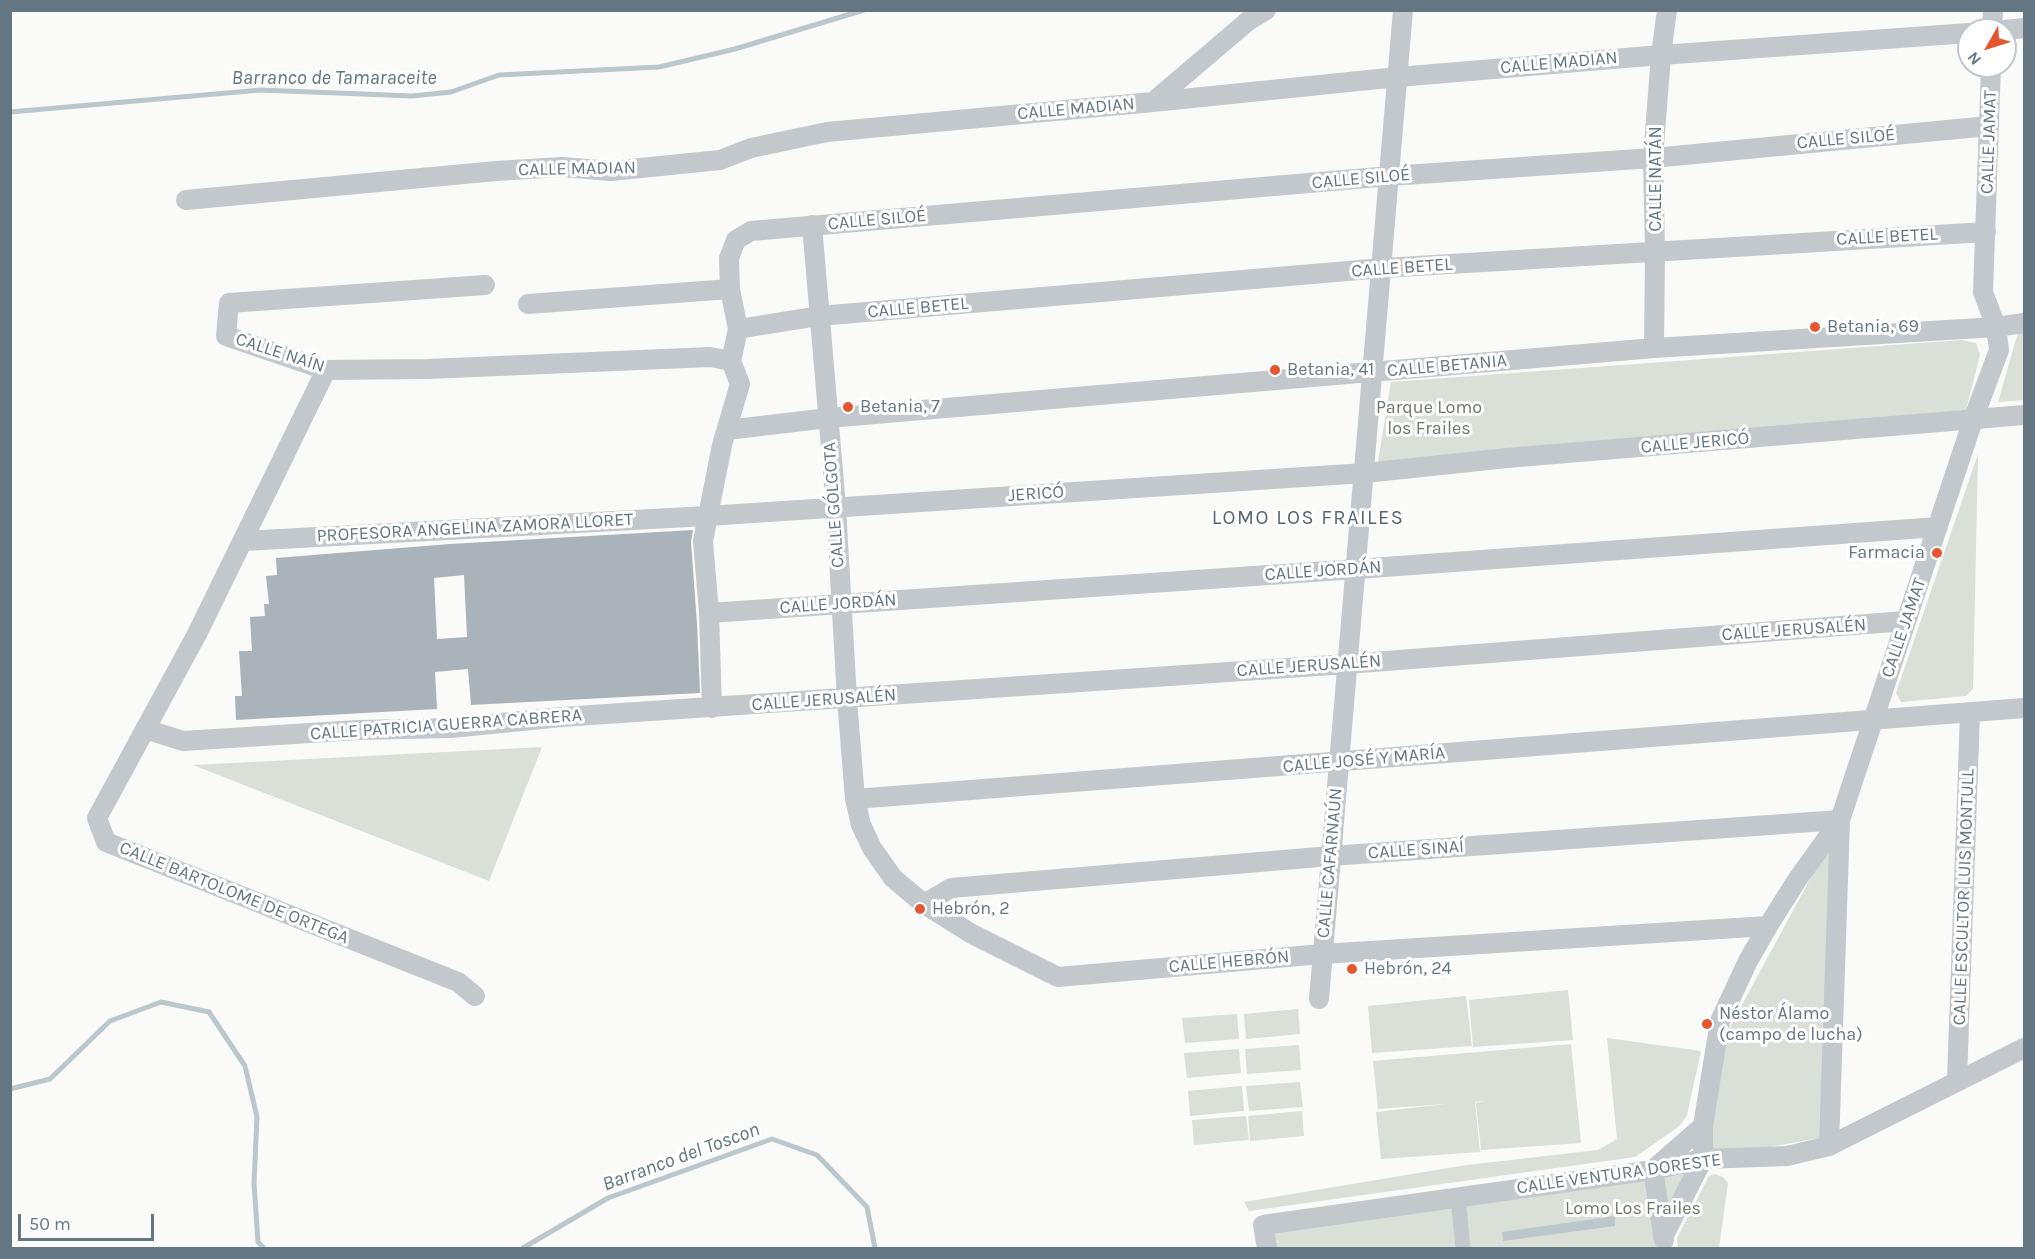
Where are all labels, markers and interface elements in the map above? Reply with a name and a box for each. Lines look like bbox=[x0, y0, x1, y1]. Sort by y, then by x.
north arrow bbox=[1957, 18, 2017, 78]
street label: CALLE MADIAN bbox=[1499, 47, 1619, 79]
text: N bbox=[1963, 48, 1985, 69]
water label: Barranco de Tamaraceite bbox=[232, 66, 436, 90]
street label: CALLE JAMAT bbox=[1976, 90, 2002, 194]
street label: CALLE MADIAN bbox=[1016, 93, 1136, 125]
street label: CALLE SILOÉ bbox=[1796, 124, 1896, 154]
street label: CALLE NATÁN bbox=[1645, 126, 1667, 232]
street label: CALLE MADIAN bbox=[518, 157, 636, 181]
street label: CALLE SILOÉ bbox=[1311, 164, 1411, 194]
street label: CALLE SILOÉ bbox=[827, 205, 927, 235]
street label: CALLE BETEL bbox=[1836, 224, 1938, 250]
street label: CALLE BETEL bbox=[1351, 254, 1453, 282]
street label: CALLE BETEL bbox=[867, 293, 969, 323]
place label: Betania, 69 bbox=[1827, 316, 1919, 338]
marker: Betania, 69 bbox=[1808, 320, 1822, 334]
street label: CALLE NAÍN bbox=[233, 328, 327, 378]
street label: CALLE BETANIA bbox=[1386, 350, 1508, 382]
place label: Betania, 41 bbox=[1287, 359, 1374, 381]
marker: Betania, 41 bbox=[1268, 363, 1282, 377]
place label: Betania, 7 bbox=[860, 396, 940, 418]
park label: Parque Lomo los Frailes bbox=[1376, 397, 1482, 440]
marker: Betania, 7 bbox=[841, 400, 855, 414]
street label: CALLE JERICÓ bbox=[1640, 428, 1750, 458]
street label: CALLE GÓLGOTA bbox=[819, 441, 849, 569]
street label: JERICÓ bbox=[1007, 481, 1065, 507]
district label: LOMO LOS FRAILES bbox=[1212, 506, 1404, 530]
street label: PROFESORA ANGELINA ZAMORA LLORET bbox=[316, 509, 634, 547]
place label: Farmacia bbox=[1848, 542, 1925, 564]
marker: Farmacia bbox=[1930, 546, 1944, 560]
street label: CALLE JORDÁN bbox=[1264, 556, 1382, 586]
street label: CALLE JAMAT bbox=[1877, 575, 1931, 681]
street label: CALLE JORDÁN bbox=[779, 589, 897, 619]
street label: CALLE JERUSALÉN bbox=[1721, 614, 1867, 646]
street label: CALLE JERUSALÉN bbox=[1236, 650, 1382, 682]
street label: CALLE JERUSALÉN bbox=[751, 684, 897, 716]
street label: CALLE PATRICIA GUERRA CABRERA bbox=[309, 705, 583, 745]
street label: CALLE JOSÉ Y MARÍA bbox=[1282, 742, 1446, 778]
street label: CALLE ESCULTOR LUIS MONTULL bbox=[1949, 768, 1979, 1026]
street label: CALLE CAFARNAÚN bbox=[1313, 787, 1347, 939]
street label: CALLE SINAÍ bbox=[1367, 836, 1465, 864]
street label: CALLE BARTOLOME DE ORTEGA bbox=[116, 837, 352, 949]
place label: Hebrón, 2 bbox=[932, 898, 1010, 920]
marker: Hebrón, 2 bbox=[913, 902, 927, 916]
street label: CALLE HEBRÓN bbox=[1168, 946, 1290, 978]
place label: Hebrón, 24 bbox=[1364, 958, 1452, 980]
marker: Hebrón, 24 bbox=[1345, 962, 1359, 976]
place label: Néstor Álamo (campo de lucha) bbox=[1719, 1003, 1863, 1046]
marker: Néstor Álamo (campo de lucha) bbox=[1700, 1017, 1714, 1031]
water label: Barranco del Toscon bbox=[599, 1117, 763, 1197]
street label: CALLE VENTURA DORESTE bbox=[1515, 1149, 1723, 1199]
park label: Lomo Los Frailes bbox=[1565, 1198, 1701, 1220]
scale bar bbox=[21, 1202, 158, 1240]
text: 50 m bbox=[29, 1213, 71, 1235]

